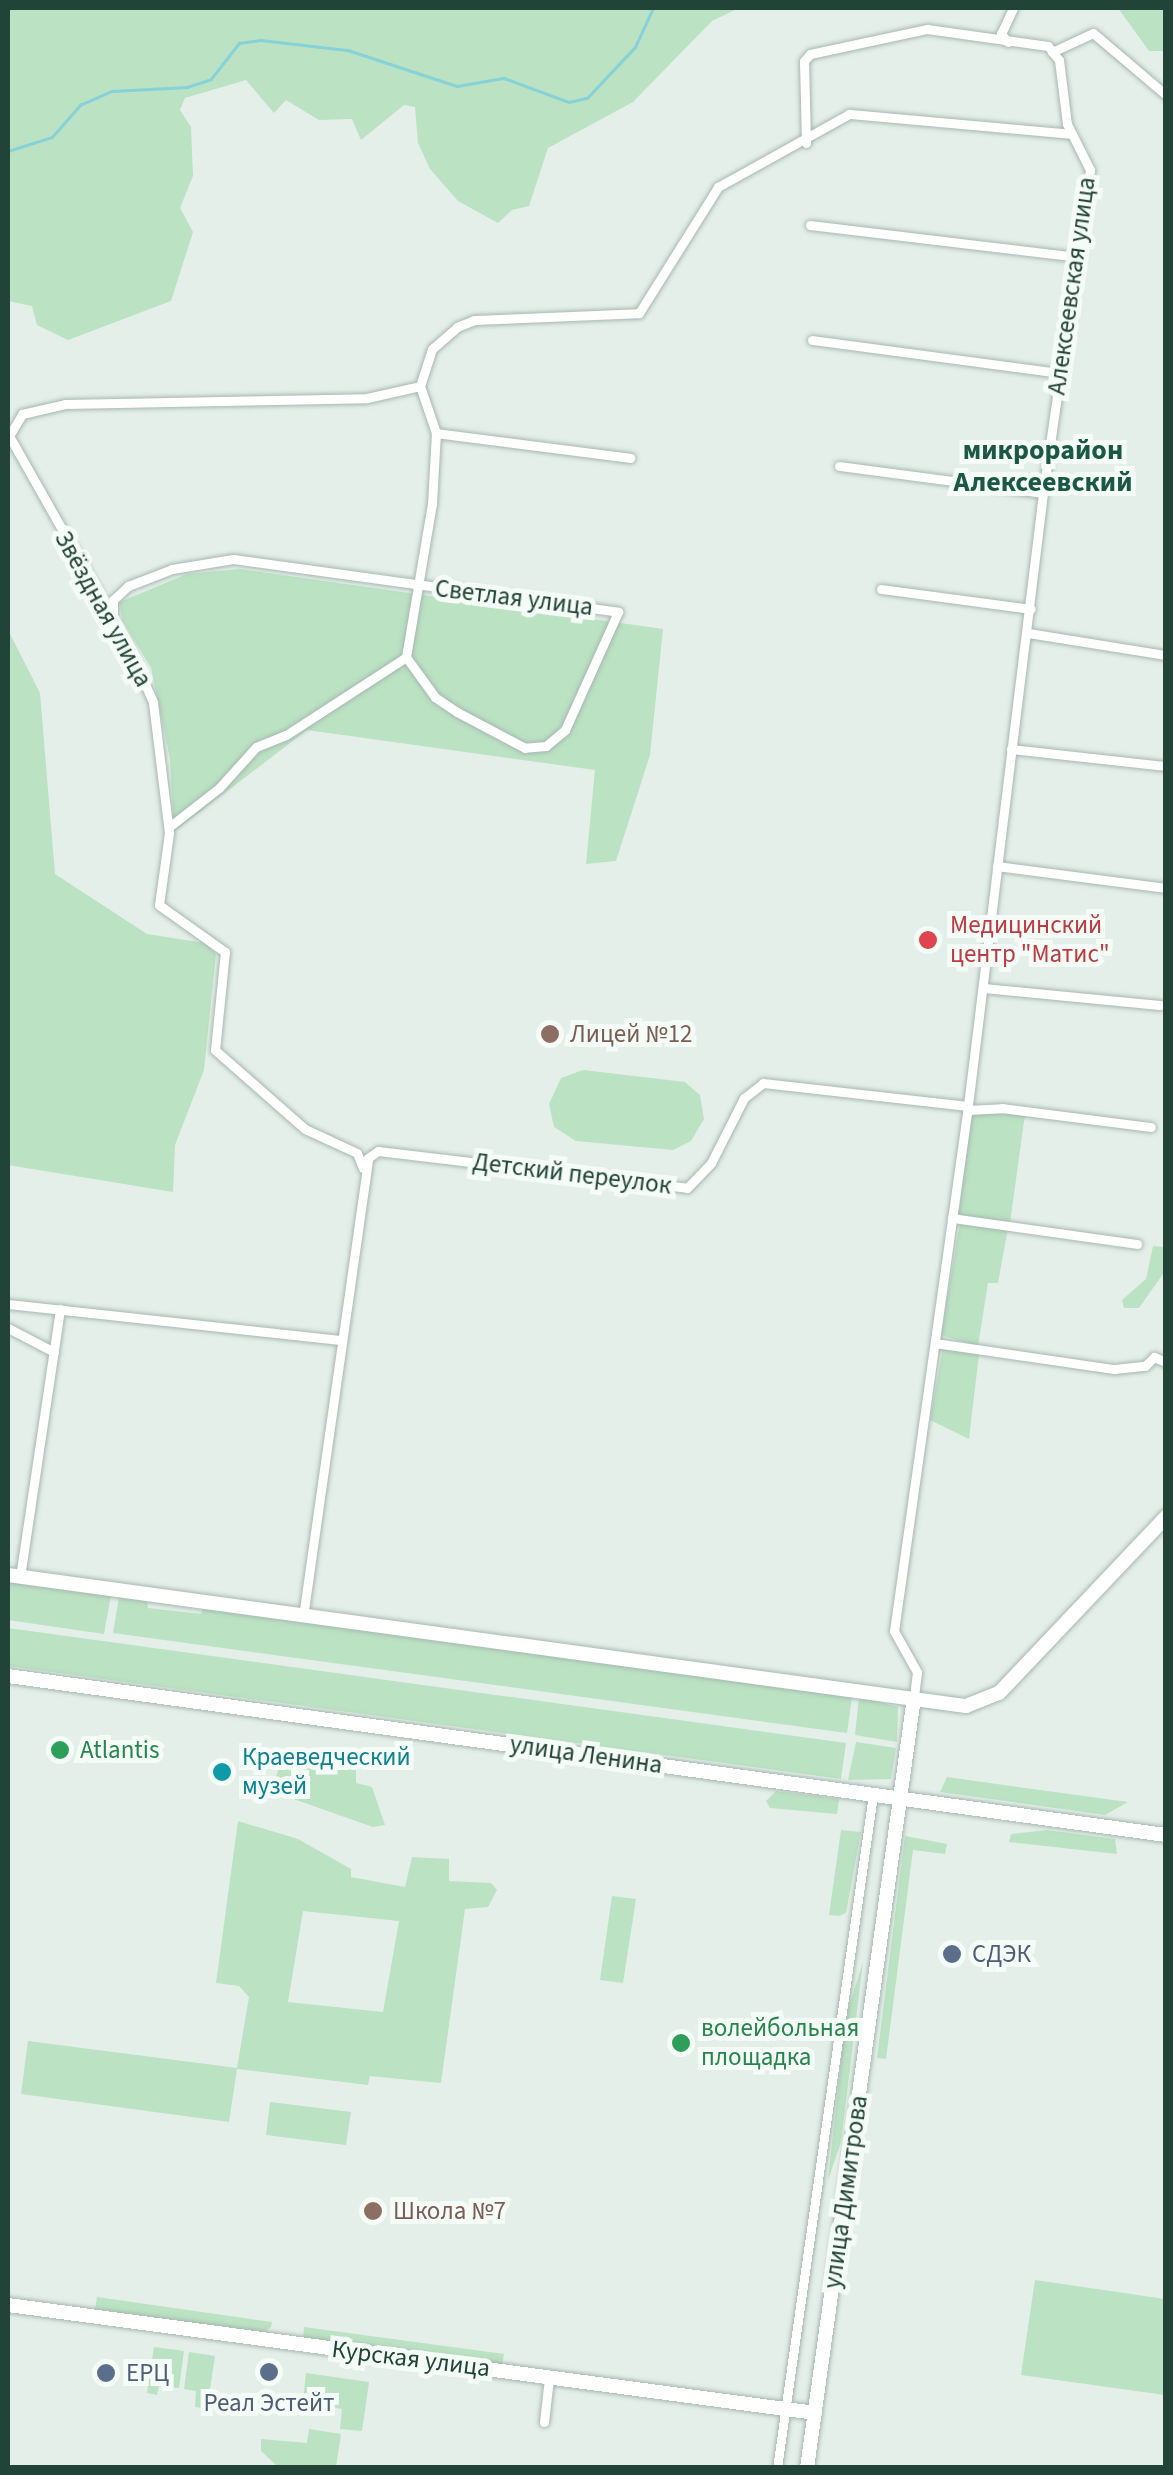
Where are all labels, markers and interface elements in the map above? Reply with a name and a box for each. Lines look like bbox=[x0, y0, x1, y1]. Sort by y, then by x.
street label: Алексеевская улица bbox=[1042, 175, 1102, 397]
district label: микрорайон Алексеевский bbox=[954, 433, 1132, 499]
street label: Звёздная улица bbox=[48, 526, 158, 692]
street label: Светлая улица bbox=[433, 573, 595, 623]
place label: Медицинский центр "Матис" bbox=[950, 911, 1110, 970]
marker: Медицинский центр "Матис" bbox=[915, 927, 941, 953]
place label: Лицей №12 bbox=[570, 1019, 693, 1049]
marker: Лицей №12 bbox=[539, 1023, 561, 1045]
street label: Детский переулок bbox=[471, 1147, 673, 1201]
street label: улица Ленина bbox=[508, 1729, 664, 1781]
place label: Atlantis bbox=[80, 1735, 159, 1765]
marker: Atlantis bbox=[49, 1739, 71, 1761]
place label: Краеведческий музей bbox=[242, 1743, 411, 1802]
marker: Краеведческий музей bbox=[211, 1761, 233, 1783]
place label: СДЭК bbox=[972, 1939, 1031, 1969]
marker: СДЭК bbox=[941, 1943, 963, 1965]
place label: волейбольная площадка bbox=[701, 2014, 859, 2073]
marker: волейбольная площадка bbox=[670, 2032, 692, 2054]
street label: улица Димитрова bbox=[818, 2093, 874, 2291]
place label: Школа №7 bbox=[393, 2196, 506, 2226]
marker: Школа №7 bbox=[362, 2200, 384, 2222]
street label: Курская улица bbox=[330, 2334, 492, 2384]
place label: ЕРЦ bbox=[126, 2358, 169, 2388]
marker: Реал Эстейт bbox=[258, 2361, 280, 2383]
marker: ЕРЦ bbox=[95, 2362, 117, 2384]
place label: Реал Эстейт bbox=[203, 2388, 335, 2418]

